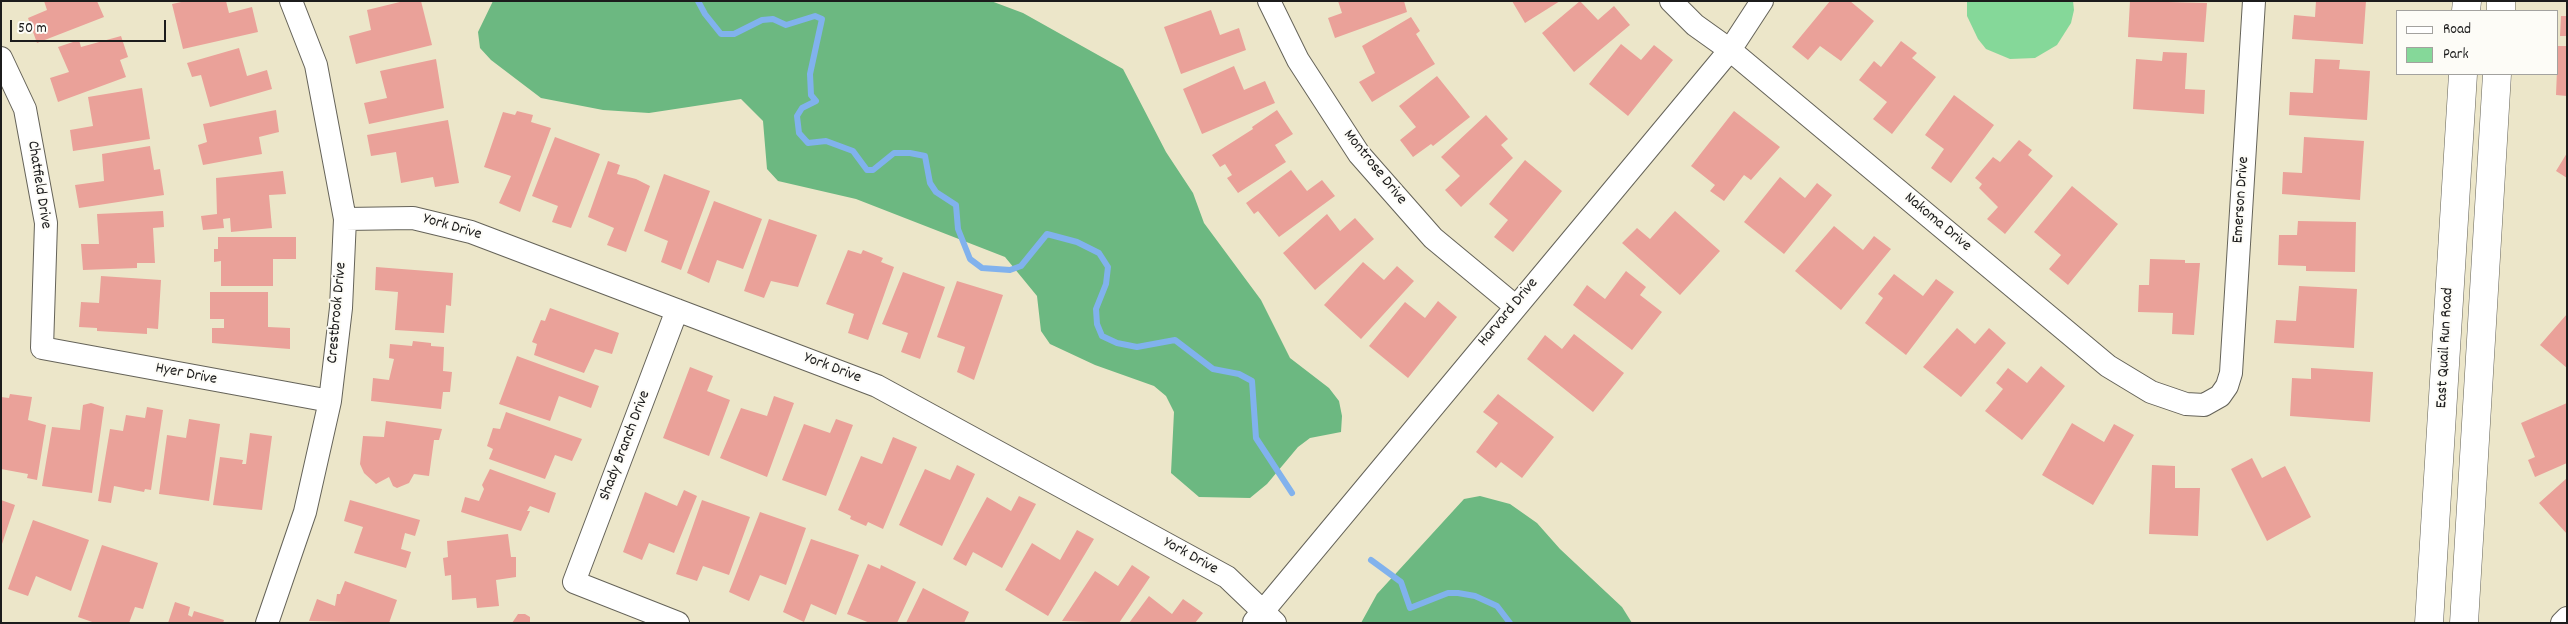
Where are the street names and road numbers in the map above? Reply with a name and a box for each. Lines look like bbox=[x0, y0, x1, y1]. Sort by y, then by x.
street label: Montrose Drive bbox=[1338, 127, 1410, 209]
street label: Chatfield Drive bbox=[22, 140, 54, 230]
street label: Emerson Drive bbox=[2229, 156, 2255, 244]
street label: Nakoma Drive bbox=[1899, 189, 1975, 257]
street label: York Drive bbox=[421, 211, 483, 245]
street label: Crestbrook Drive bbox=[324, 262, 352, 364]
street label: Harvard Drive bbox=[1475, 275, 1543, 351]
street label: East Quail Run Road bbox=[2433, 287, 2459, 409]
street label: York Drive bbox=[801, 349, 863, 389]
street label: Hyer Drive bbox=[154, 360, 218, 390]
street label: Shady Branch Drive bbox=[596, 388, 656, 504]
street label: York Drive bbox=[1159, 534, 1221, 580]

